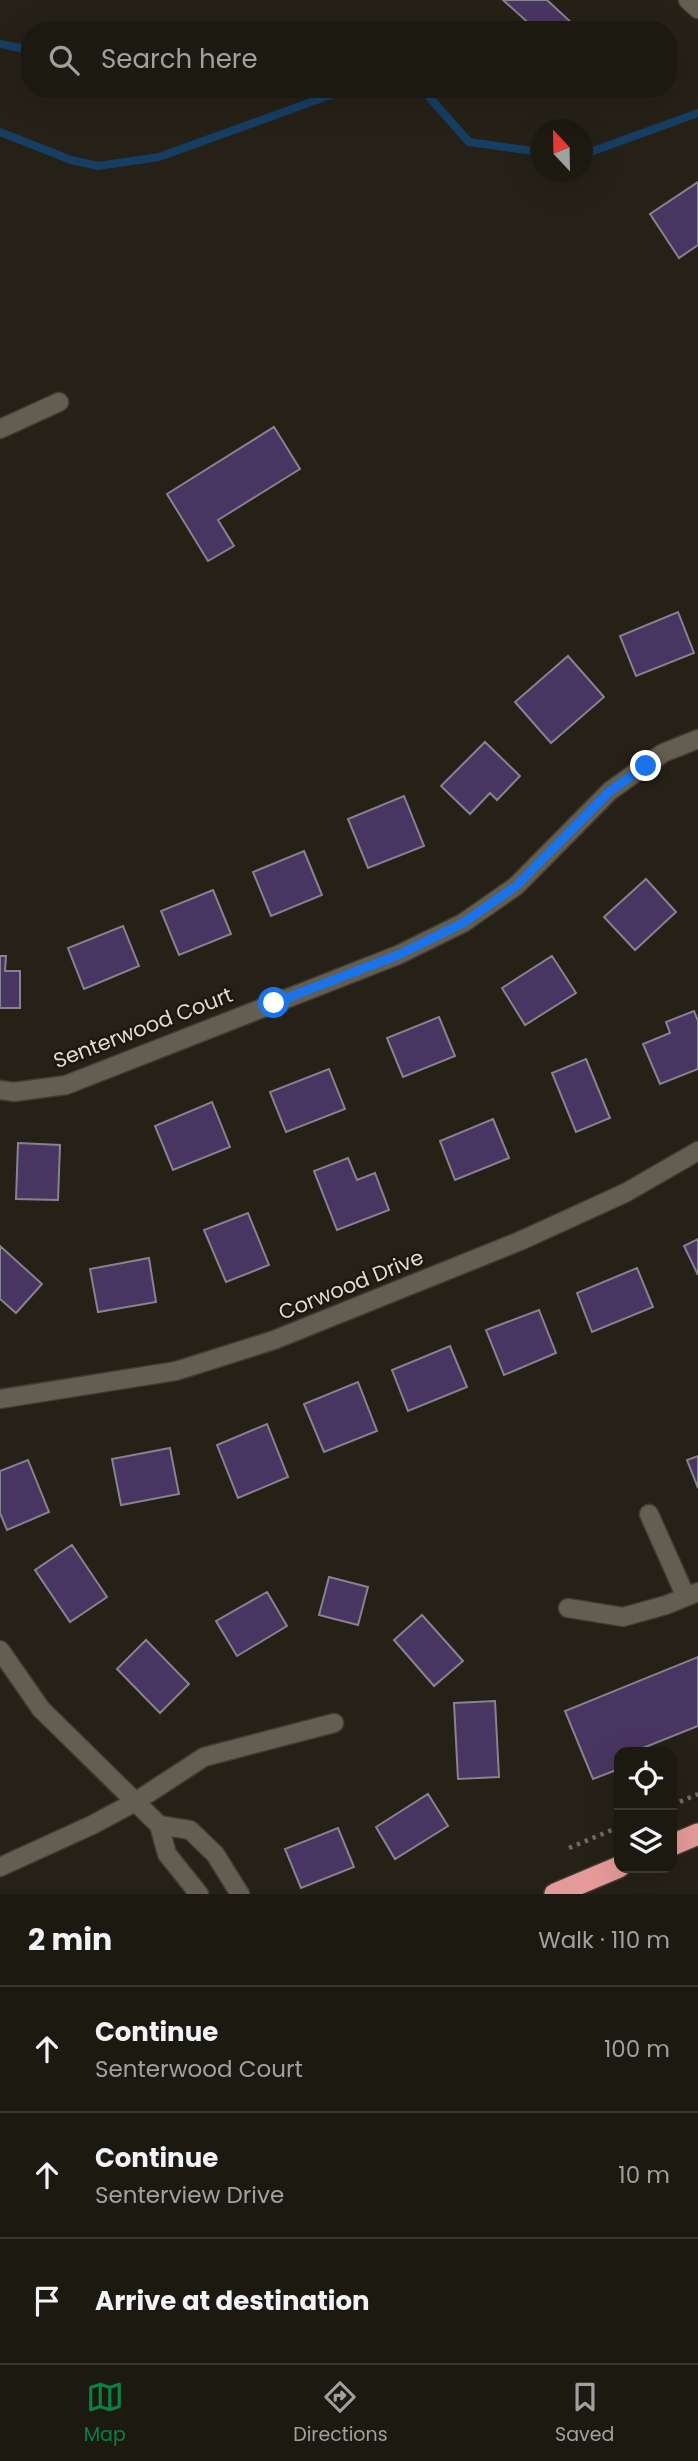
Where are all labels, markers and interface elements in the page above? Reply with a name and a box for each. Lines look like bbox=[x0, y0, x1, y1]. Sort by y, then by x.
search box bbox=[21, 21, 677, 98]
icon: search bbox=[45, 41, 83, 79]
text: Search here bbox=[101, 41, 258, 77]
north arrow bbox=[530, 119, 593, 182]
route end bbox=[630, 750, 661, 781]
street label: Senterwood Court bbox=[49, 980, 237, 1075]
route start bbox=[258, 987, 289, 1018]
street label: Corwood Drive bbox=[274, 1242, 428, 1327]
map controls bbox=[614, 1747, 677, 1873]
button: locate bbox=[614, 1747, 677, 1810]
button: layers bbox=[614, 1810, 677, 1873]
text: 2 min bbox=[28, 1918, 112, 1961]
text: Walk · 110 m bbox=[538, 1924, 670, 1956]
text: Continue bbox=[95, 2014, 218, 2050]
icon: ahead bbox=[28, 2030, 66, 2068]
text: 100 m bbox=[604, 2033, 670, 2065]
text: Senterwood Court bbox=[95, 2053, 303, 2085]
text: Continue bbox=[95, 2140, 218, 2176]
icon: ahead bbox=[28, 2156, 66, 2194]
text: 10 m bbox=[618, 2159, 670, 2191]
text: Senterview Drive bbox=[95, 2179, 284, 2211]
icon: arrive bbox=[28, 2282, 66, 2320]
text: Arrive at destination bbox=[95, 2283, 370, 2319]
tab: Map bbox=[84, 2378, 126, 2449]
tab: Directions bbox=[293, 2378, 388, 2449]
tab: Saved bbox=[555, 2378, 614, 2449]

